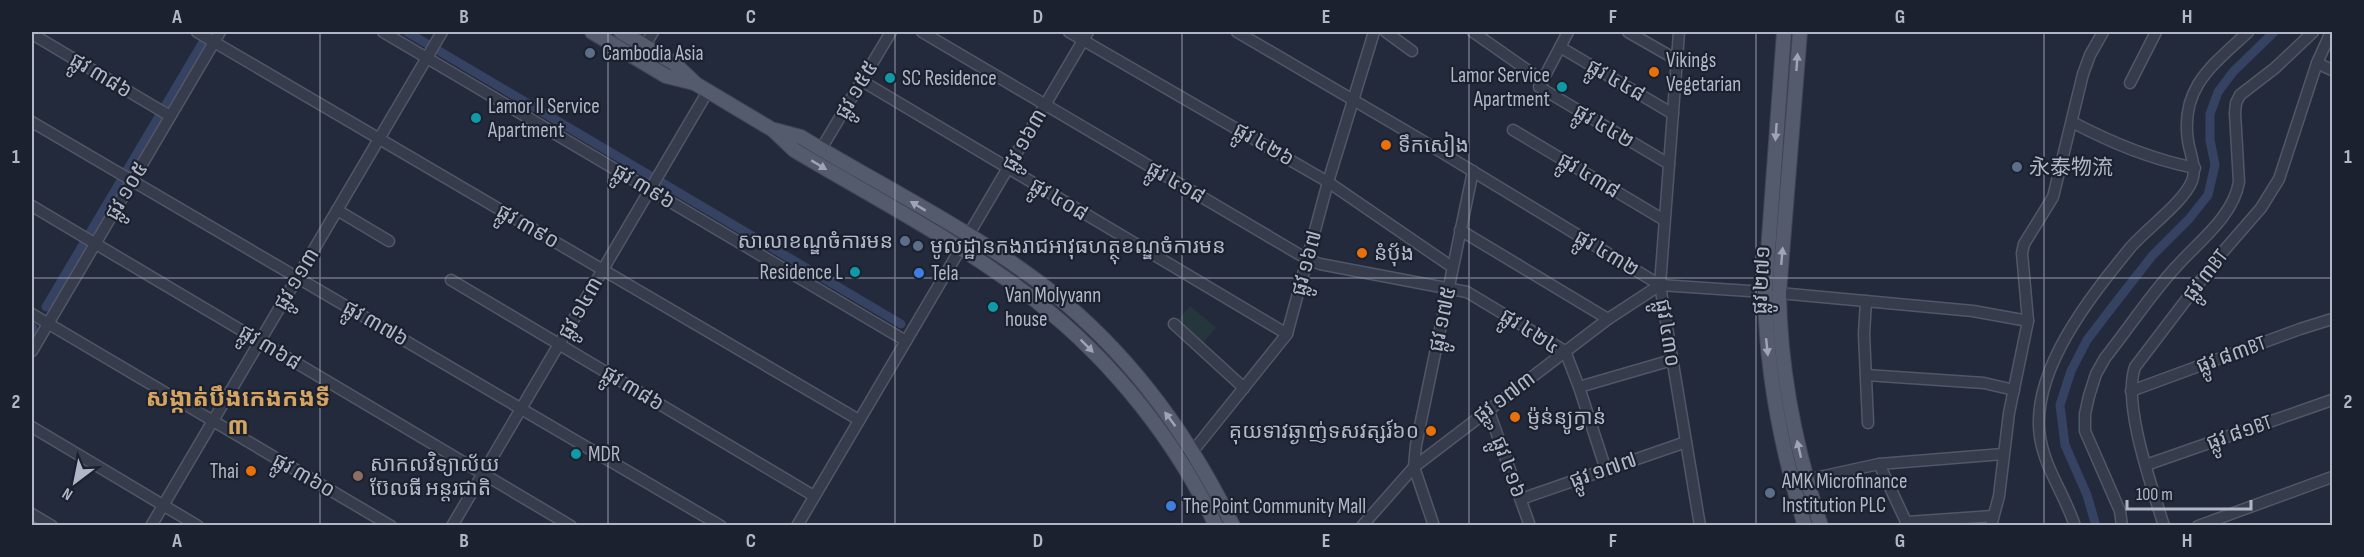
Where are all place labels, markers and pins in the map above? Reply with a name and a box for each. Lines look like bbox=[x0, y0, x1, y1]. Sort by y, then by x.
place label: Cambodia Asia bbox=[602, 41, 704, 66]
marker: Cambodia Asia bbox=[583, 46, 597, 60]
place label: Vikings Vegetarian bbox=[1666, 48, 1741, 97]
place label: Lamor Service Apartment bbox=[1450, 63, 1550, 112]
marker: Vikings Vegetarian bbox=[1647, 65, 1661, 79]
place label: SC Residence bbox=[902, 66, 997, 91]
marker: SC Residence bbox=[883, 71, 897, 85]
marker: Lamor Service Apartment bbox=[1555, 80, 1569, 94]
place label: Lamor II Service Apartment bbox=[487, 94, 600, 143]
marker: Lamor II Service Apartment bbox=[469, 111, 483, 125]
place label: ទឹកសៀង bbox=[1398, 131, 1469, 158]
marker: ទឹកសៀង bbox=[1379, 138, 1393, 152]
place label: 永泰物流 bbox=[2029, 155, 2113, 180]
marker: 永泰物流 bbox=[2010, 160, 2024, 174]
place label: សាលាខណ្ឌចំការមន bbox=[738, 229, 893, 255]
marker: សាលាខណ្ឌចំការមន bbox=[898, 234, 912, 248]
place label: មូលដ្ឋានកងរាជអាវុធហត្ថុខណ្ឌចំការមន bbox=[930, 234, 1226, 265]
marker: មូលដ្ឋានកងរាជអាវុធហត្ថុខណ្ឌចំការមន bbox=[911, 239, 925, 253]
place label: នំប៉័ង bbox=[1374, 241, 1414, 267]
marker: នំប៉័ង bbox=[1355, 246, 1369, 260]
place label: Residence L bbox=[760, 260, 843, 285]
place label: Tela bbox=[931, 261, 959, 286]
marker: Residence L bbox=[848, 265, 862, 279]
marker: Tela bbox=[912, 266, 926, 280]
place label: Van Molyvann house bbox=[1005, 283, 1101, 332]
marker: Van Molyvann house bbox=[986, 300, 1000, 314]
place label: ម្ញ៉ន់ន្យូក្វាន់ bbox=[1527, 405, 1606, 435]
marker: ម្ញ៉ន់ន្យូក្វាន់ bbox=[1508, 410, 1522, 424]
place label: គុយទាវឆ្ងាញ់ទសវត្សរ៍៦០ bbox=[1229, 419, 1419, 445]
marker: គុយទាវឆ្ងាញ់ទសវត្សរ៍៦០ bbox=[1424, 424, 1438, 438]
place label: MDR bbox=[588, 442, 621, 467]
marker: MDR bbox=[569, 447, 583, 461]
place label: សាកលវិទ្យាល័យ ប៊ែលធី អន្តរជាតិ bbox=[370, 451, 500, 502]
place label: Thai bbox=[210, 459, 239, 484]
marker: Thai bbox=[244, 464, 258, 478]
marker: សាកលវិទ្យាល័យ ប៊ែលធី អន្តរជាតិ bbox=[351, 469, 365, 483]
place label: AMK Microfinance Institution PLC bbox=[1781, 469, 1907, 518]
marker: AMK Microfinance Institution PLC bbox=[1763, 486, 1777, 500]
place label: The Point Community Mall bbox=[1183, 494, 1366, 519]
marker: The Point Community Mall bbox=[1164, 499, 1178, 513]

